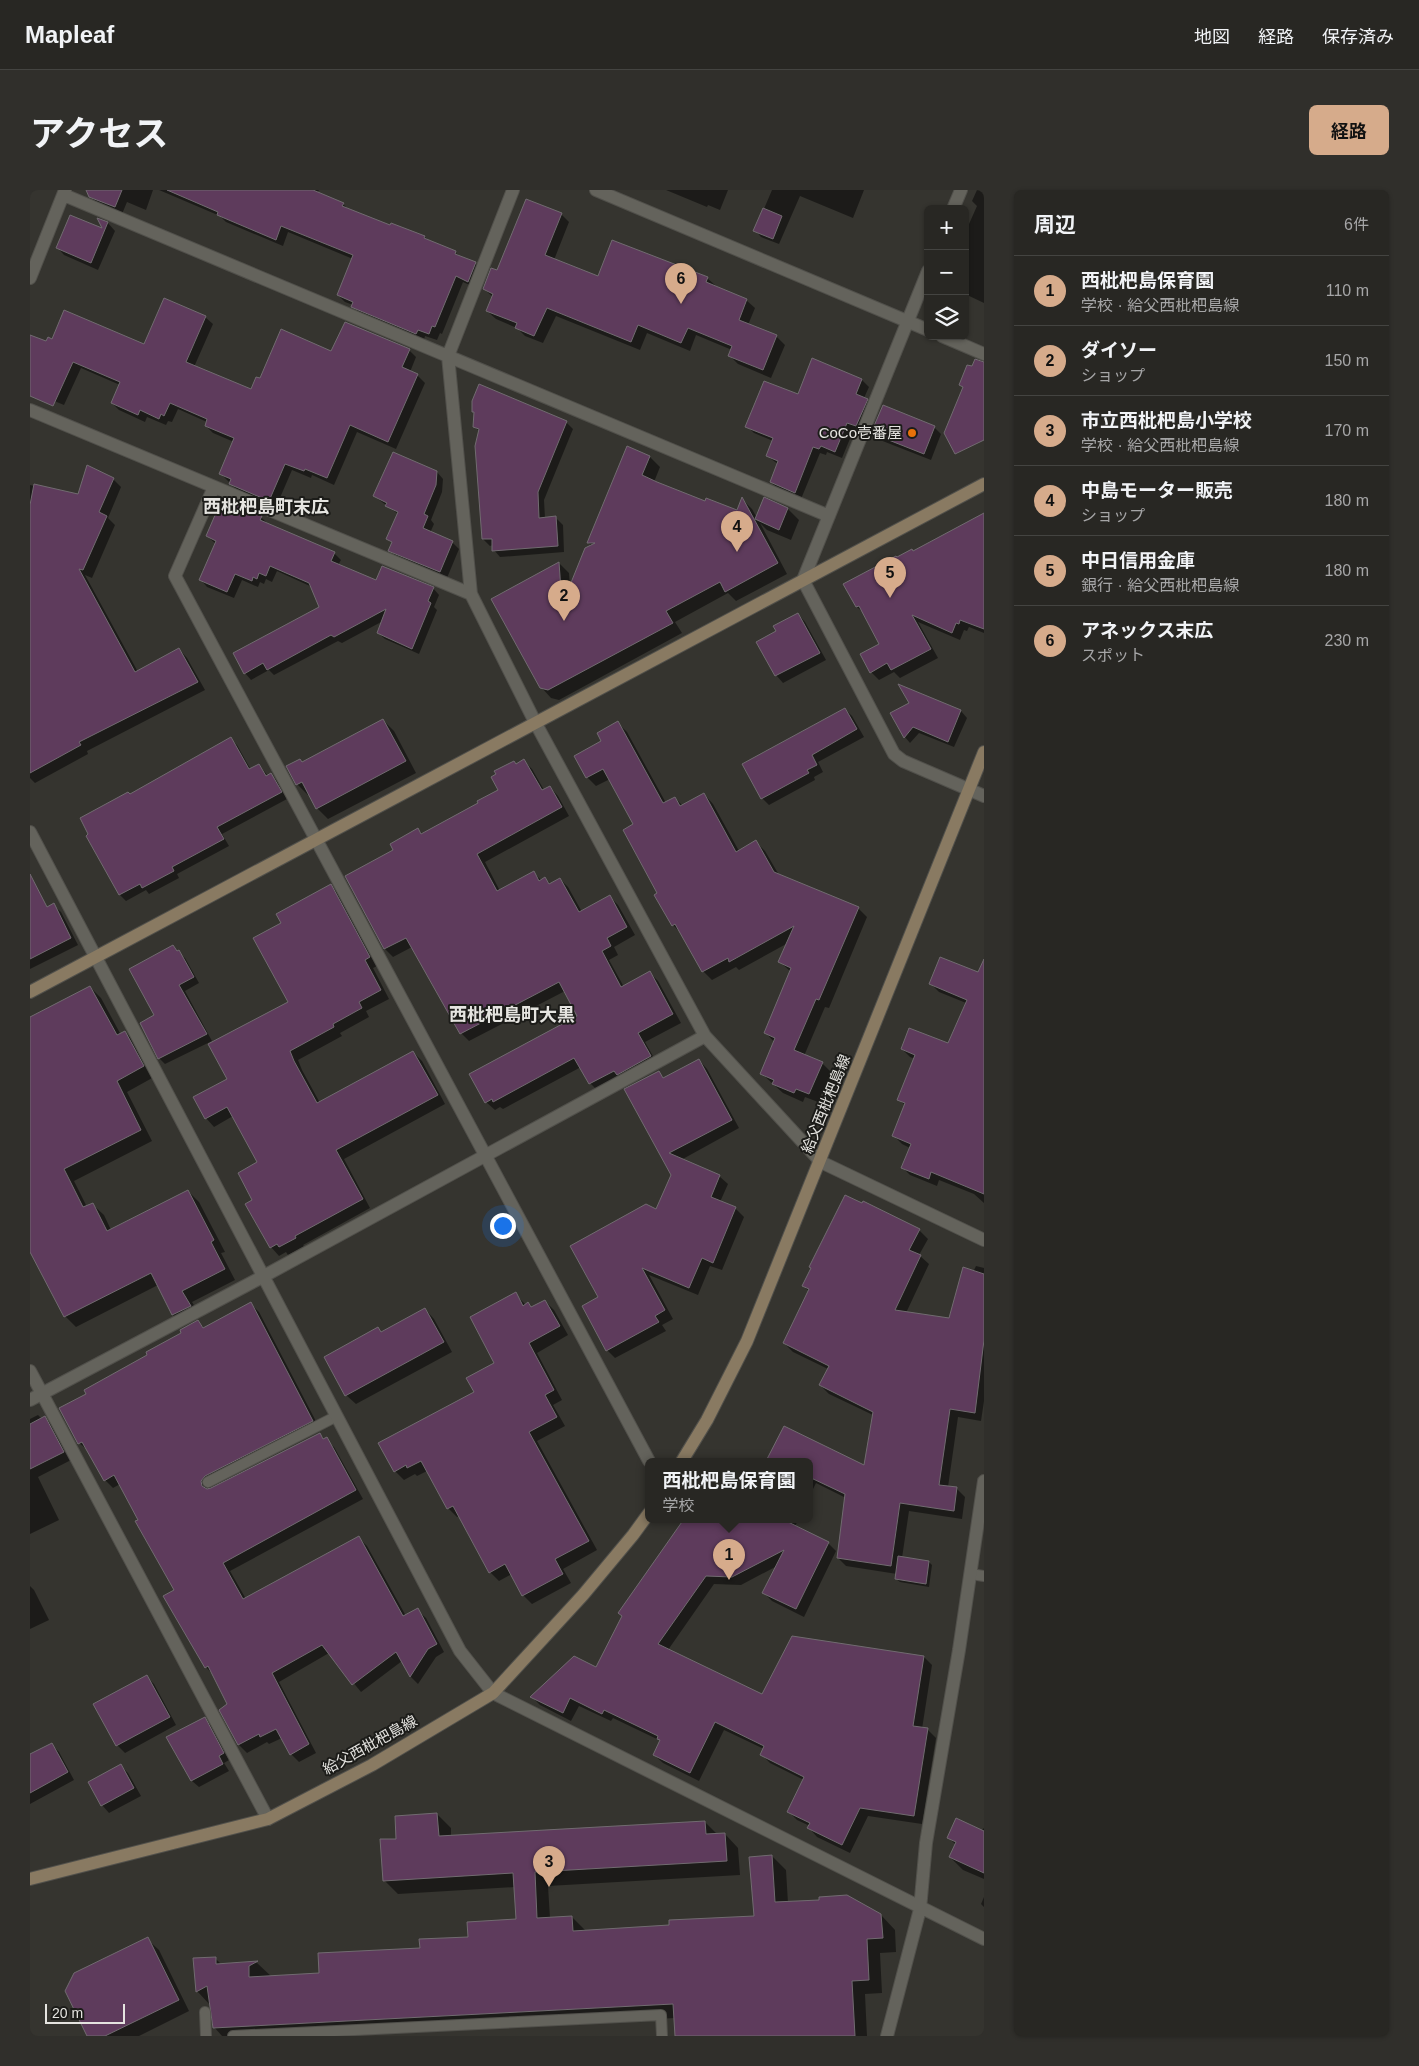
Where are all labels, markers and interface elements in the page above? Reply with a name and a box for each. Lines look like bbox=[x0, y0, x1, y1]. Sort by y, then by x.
text: Mapleaf bbox=[25, 21, 114, 48]
text: 地図 bbox=[1194, 27, 1230, 47]
text: 経路 bbox=[1258, 27, 1294, 47]
text: 保存済み bbox=[1322, 27, 1394, 47]
button: 経路 bbox=[1309, 105, 1389, 155]
text: アクセス bbox=[30, 114, 168, 153]
map controls bbox=[924, 205, 969, 340]
button: + bbox=[924, 205, 969, 250]
text: 周辺 bbox=[1034, 213, 1076, 236]
text: 6件 bbox=[1344, 216, 1369, 233]
button: − bbox=[924, 250, 969, 295]
pin: 6 bbox=[665, 263, 697, 304]
text: 西枇杷島保育園 bbox=[1081, 270, 1214, 291]
text: 1 bbox=[1046, 282, 1054, 299]
text: 110 m bbox=[1326, 282, 1369, 299]
button: layers bbox=[924, 295, 969, 340]
text: 学校 · 給父西枇杷島線 bbox=[1081, 297, 1239, 314]
text: ダイソー bbox=[1081, 340, 1157, 361]
text: 2 bbox=[1046, 352, 1054, 369]
text: 150 m bbox=[1325, 352, 1369, 369]
text: ショップ bbox=[1081, 367, 1145, 384]
text: 市立西枇杷島小学校 bbox=[1081, 410, 1252, 431]
text: 3 bbox=[1046, 422, 1054, 439]
text: 170 m bbox=[1325, 422, 1369, 439]
place label: CoCo壱番屋 bbox=[819, 424, 902, 441]
marker: CoCo壱番屋 bbox=[906, 427, 918, 439]
text: 学校 · 給父西枇杷島線 bbox=[1081, 437, 1239, 454]
text: 中島モーター販売 bbox=[1081, 480, 1233, 501]
text: 4 bbox=[1046, 492, 1054, 509]
text: 180 m bbox=[1325, 492, 1369, 509]
district label: 西枇杷島町末広 bbox=[203, 497, 329, 517]
text: ショップ bbox=[1081, 507, 1145, 524]
pin: 4 bbox=[721, 511, 753, 552]
text: 中日信用金庫 bbox=[1081, 550, 1195, 571]
pin: 5 bbox=[874, 557, 906, 598]
text: 5 bbox=[1046, 562, 1054, 579]
text: 180 m bbox=[1325, 562, 1369, 579]
text: 銀行 · 給父西枇杷島線 bbox=[1081, 577, 1239, 594]
pin: 2 bbox=[548, 580, 580, 621]
text: アネックス末広 bbox=[1081, 620, 1213, 641]
text: 6 bbox=[1046, 632, 1054, 649]
text: 230 m bbox=[1325, 632, 1369, 649]
text: スポット bbox=[1081, 647, 1145, 664]
district label: 西枇杷島町大黒 bbox=[449, 1005, 575, 1025]
street label: 給父西枇杷島線 bbox=[798, 1052, 853, 1156]
your location bbox=[490, 1213, 516, 1239]
popup bbox=[645, 1458, 813, 1523]
text: 西枇杷島保育園 bbox=[662, 1470, 796, 1491]
text: 学校 bbox=[662, 1497, 695, 1514]
pin: 1 bbox=[713, 1539, 745, 1580]
street label: 給父西枇杷島線 bbox=[320, 1712, 420, 1777]
pin: 3 bbox=[533, 1846, 565, 1887]
scale bar bbox=[45, 2001, 125, 2024]
text: 20 m bbox=[52, 2005, 83, 2021]

